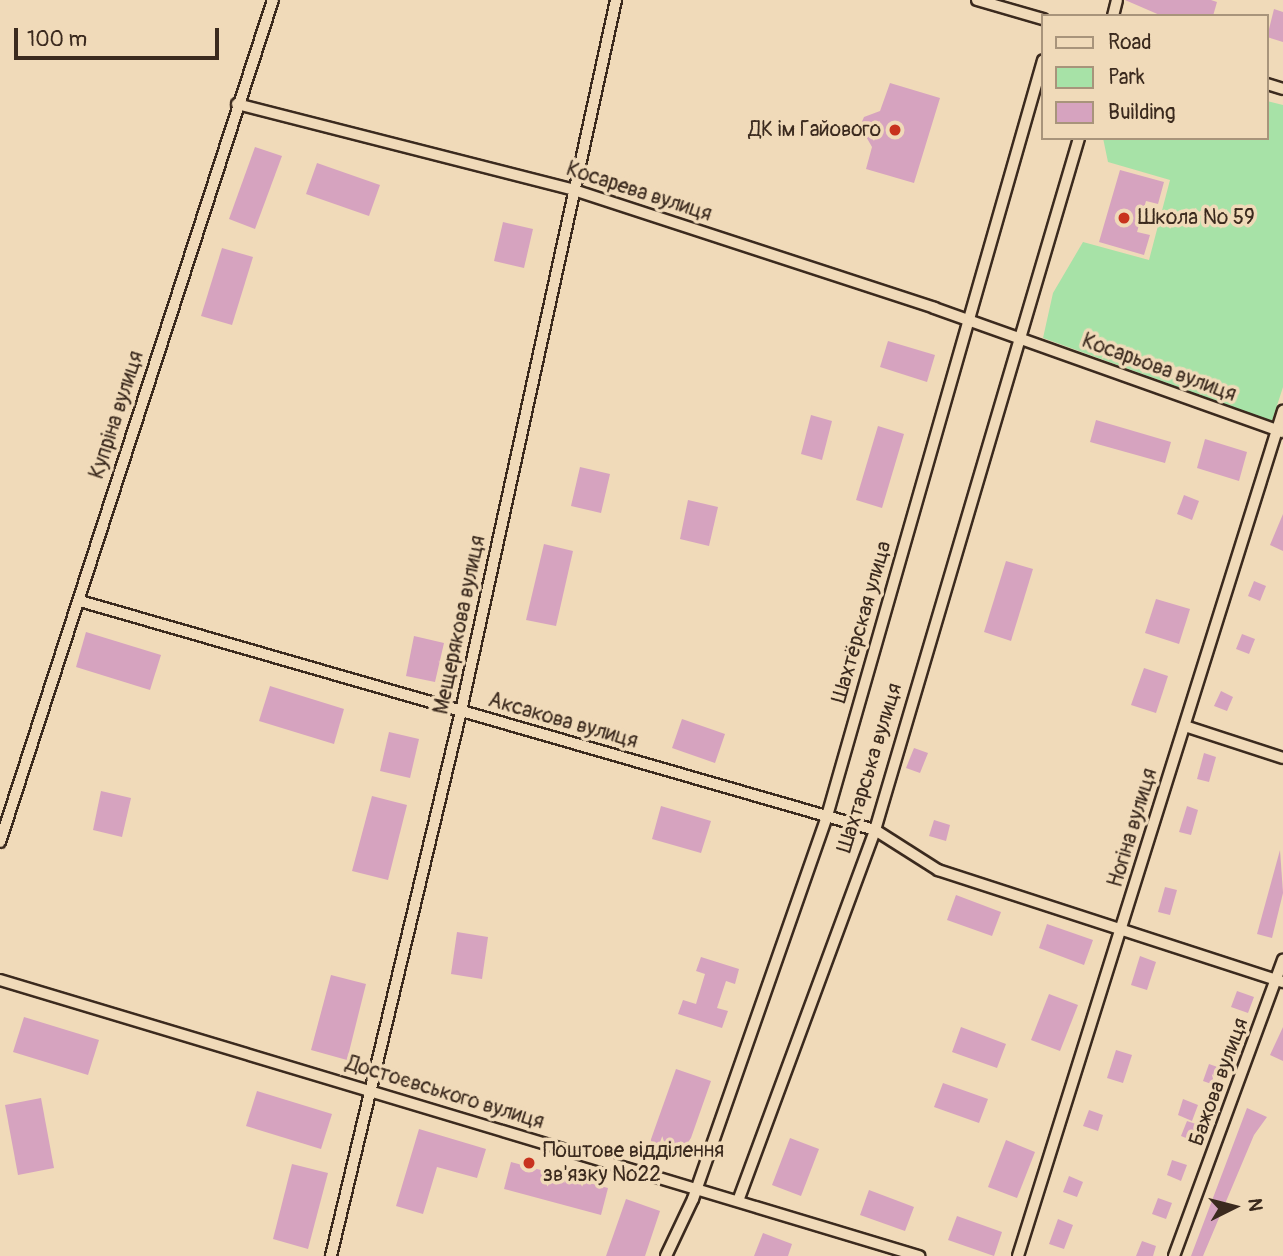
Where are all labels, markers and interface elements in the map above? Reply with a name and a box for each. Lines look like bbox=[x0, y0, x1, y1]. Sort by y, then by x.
scale bar bbox=[18, 14, 222, 58]
legend bbox=[1042, 14, 1269, 140]
text: 100 m bbox=[27, 26, 87, 53]
text: Road bbox=[1108, 29, 1152, 56]
text: Park bbox=[1108, 64, 1145, 91]
text: Building bbox=[1108, 99, 1175, 126]
place label: ДК ім Гайового bbox=[748, 117, 881, 143]
marker: ДК ім Гайового bbox=[887, 122, 903, 138]
street label: Косарева вулиця bbox=[563, 157, 715, 227]
place label: Школа № 59 bbox=[1138, 205, 1255, 231]
marker: Школа № 59 bbox=[1116, 210, 1132, 226]
street label: Косарьова вулиця bbox=[1079, 328, 1239, 408]
street label: Купріна вулиця bbox=[84, 348, 150, 482]
street label: Мещерякова вулиця bbox=[429, 533, 491, 717]
street label: Шахтёрская улица bbox=[827, 538, 897, 706]
street label: Шахтарська вулиця bbox=[832, 680, 908, 856]
street label: Аксакова вулиця bbox=[485, 688, 641, 754]
street label: Ногіна вулиця bbox=[1103, 766, 1163, 890]
street label: Бажова вулиця bbox=[1184, 1015, 1254, 1149]
street label: Достоєвського вулиця bbox=[343, 1051, 547, 1135]
place label: Поштове відділення зв'язку №22 bbox=[543, 1138, 724, 1188]
marker: Поштове відділення зв'язку №22 bbox=[521, 1155, 537, 1171]
north arrow bbox=[1199, 1172, 1269, 1242]
text: N bbox=[1242, 1197, 1267, 1212]

